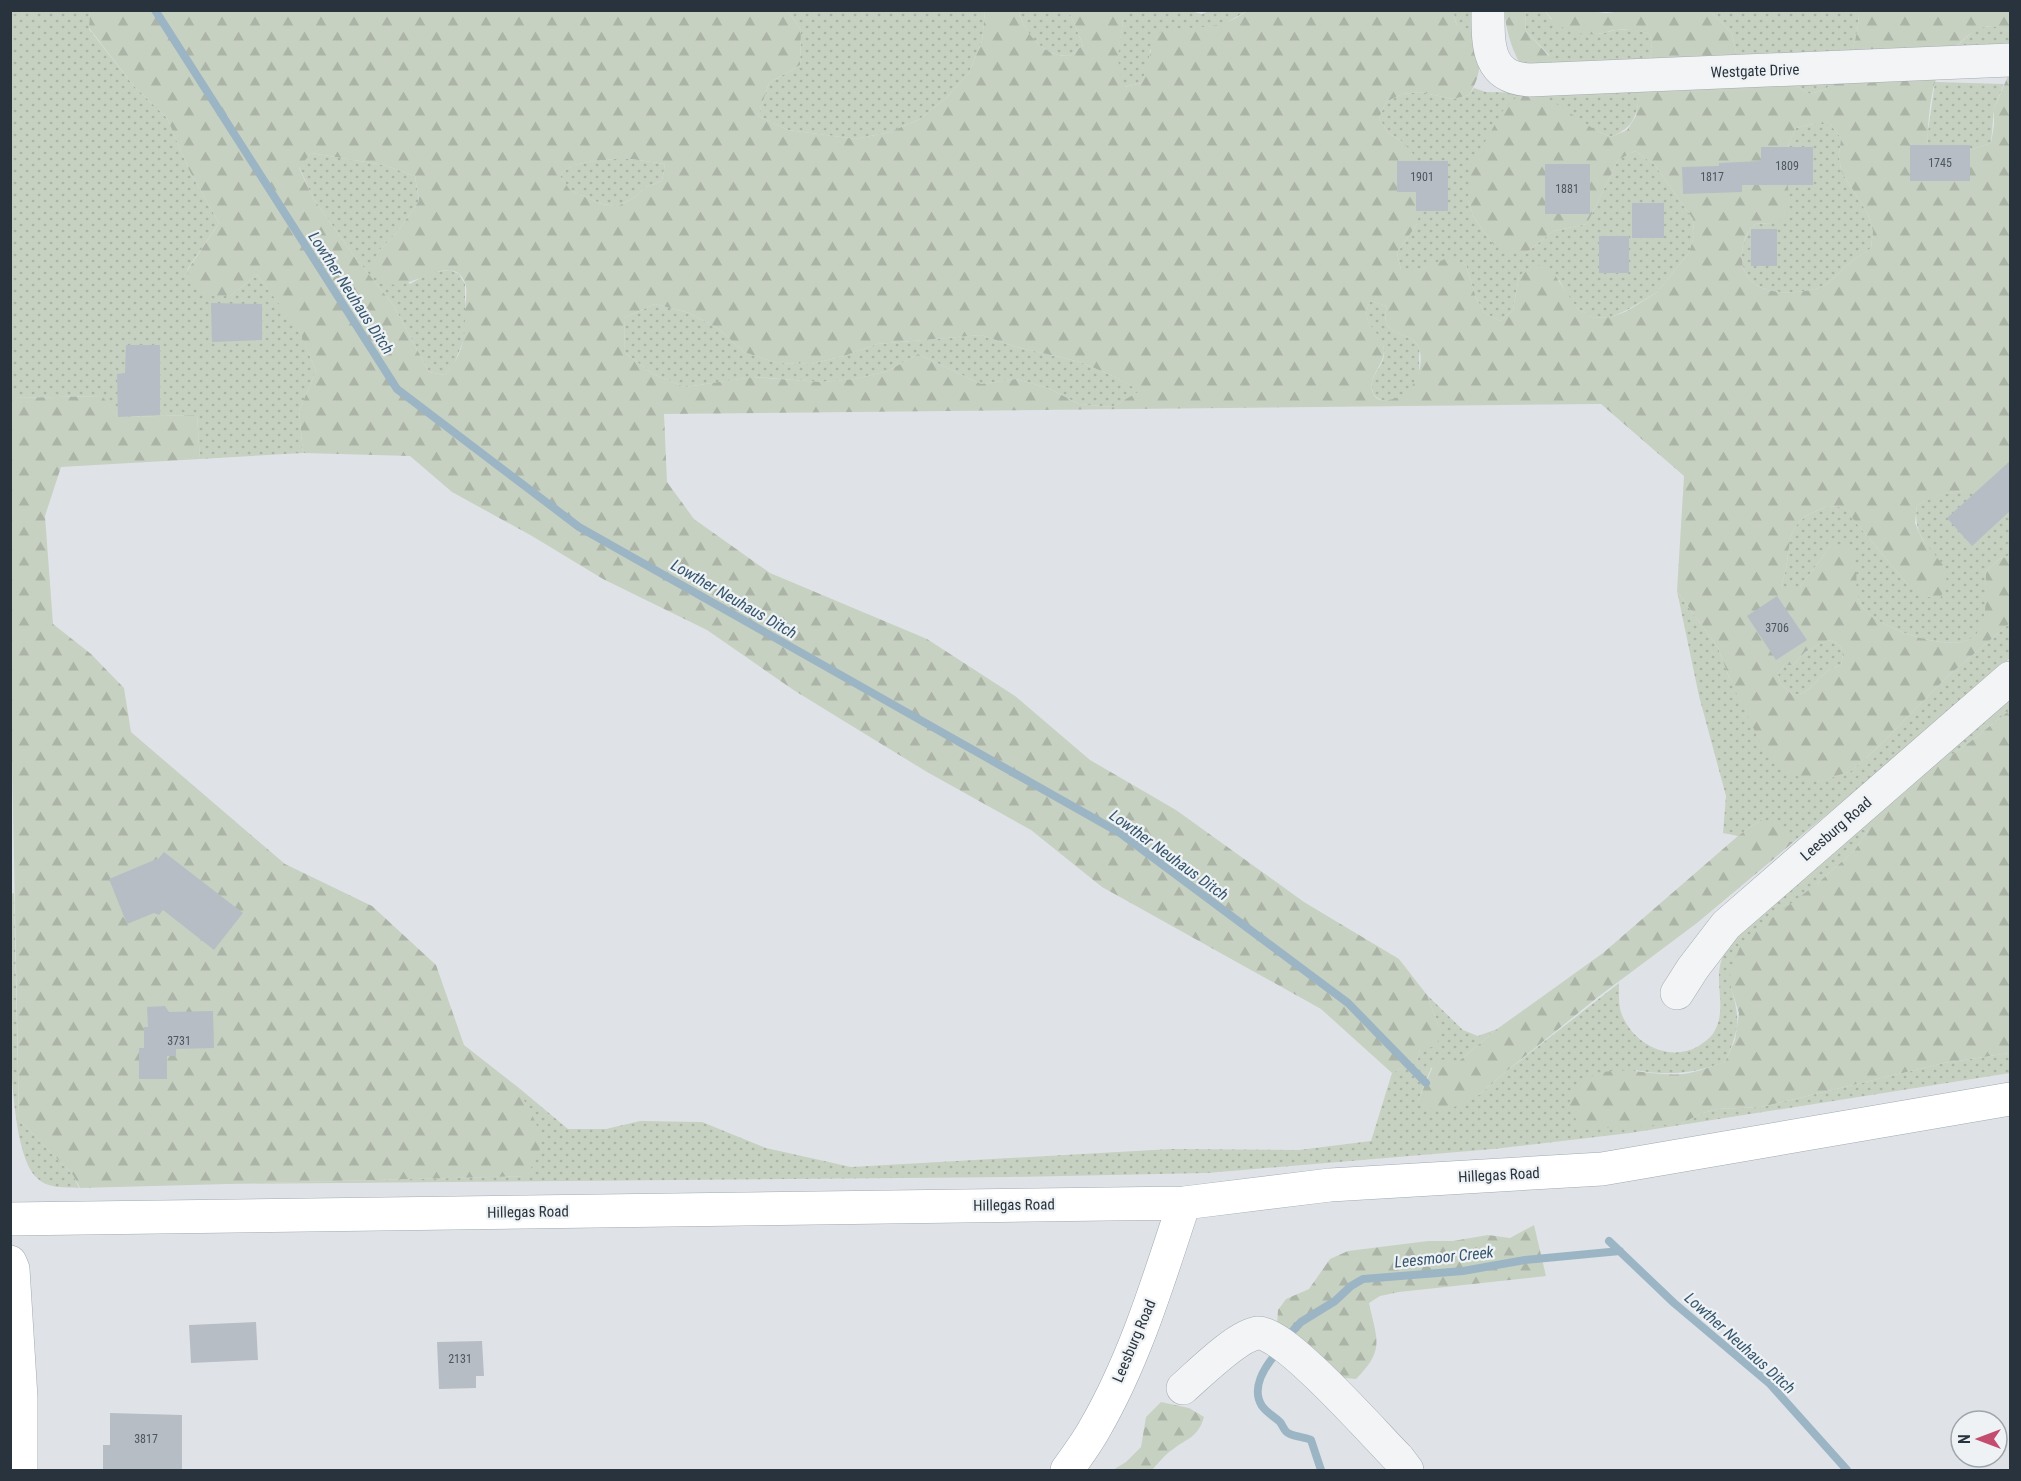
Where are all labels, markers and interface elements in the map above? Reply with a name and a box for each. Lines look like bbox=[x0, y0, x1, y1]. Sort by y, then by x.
street label: Westgate Drive bbox=[1710, 60, 1800, 82]
house number: 1745 bbox=[1928, 156, 1952, 170]
house number: 1809 bbox=[1775, 159, 1799, 173]
house number: 1901 bbox=[1410, 170, 1434, 184]
house number: 1817 bbox=[1700, 170, 1724, 184]
house number: 1881 bbox=[1555, 182, 1579, 196]
water label: Lowther Neuhaus Ditch bbox=[304, 228, 398, 358]
water label: Lowther Neuhaus Ditch bbox=[668, 555, 800, 643]
house number: 3706 bbox=[1765, 621, 1789, 635]
street label: Leesburg Road bbox=[1797, 793, 1875, 865]
water label: Lowther Neuhaus Ditch bbox=[1106, 806, 1232, 904]
house number: 3731 bbox=[167, 1034, 191, 1048]
street label: Hillegas Road bbox=[1458, 1164, 1540, 1186]
street label: Hillegas Road bbox=[973, 1195, 1055, 1215]
street label: Hillegas Road bbox=[487, 1202, 569, 1222]
water label: Leesmoor Creek bbox=[1393, 1242, 1495, 1272]
water label: Lowther Neuhaus Ditch bbox=[1681, 1288, 1799, 1398]
street label: Leesburg Road bbox=[1109, 1297, 1159, 1385]
house number: 2131 bbox=[448, 1352, 472, 1366]
north arrow bbox=[1949, 1409, 2009, 1469]
house number: 3817 bbox=[134, 1432, 158, 1446]
text: N bbox=[1955, 1434, 1974, 1444]

